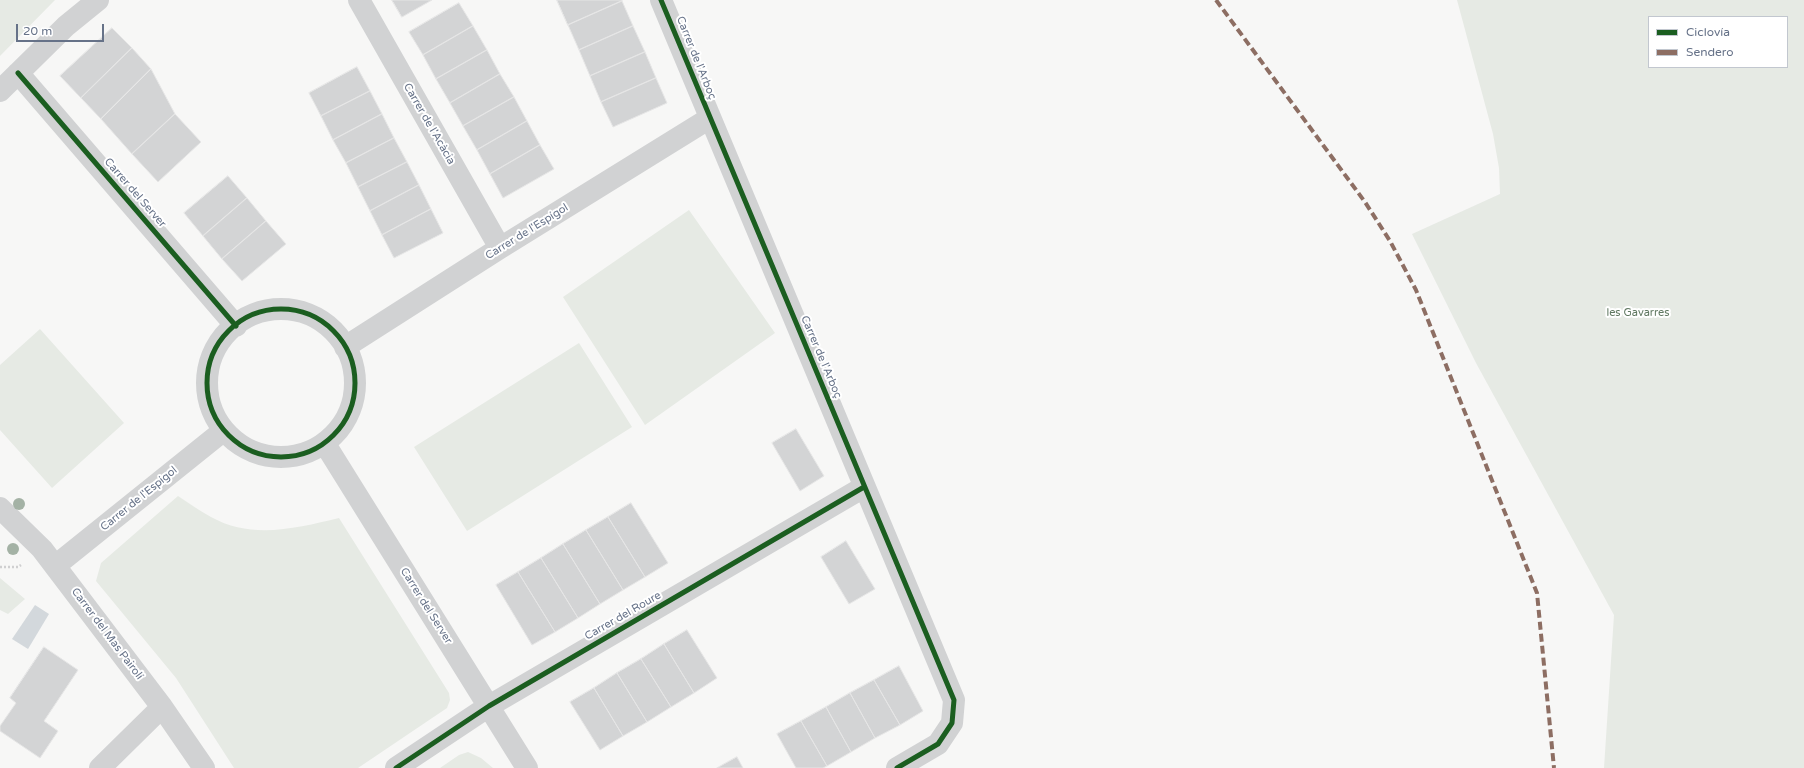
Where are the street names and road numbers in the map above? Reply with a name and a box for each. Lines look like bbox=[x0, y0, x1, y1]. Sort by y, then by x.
street label: Carrer de l'Arboç bbox=[673, 15, 719, 101]
street label: Carrer de l'Acàcia bbox=[400, 81, 458, 167]
street label: Carrer del Server bbox=[101, 156, 169, 230]
street label: Carrer de l'Espígol bbox=[483, 201, 571, 263]
street label: Carrer de l'Arboç bbox=[798, 314, 844, 400]
street label: Carrer de l'Espígol bbox=[98, 464, 180, 534]
street label: Carrer del Server bbox=[397, 565, 455, 647]
street label: Carrer del Mas Pairolí bbox=[68, 586, 146, 682]
street label: Carrer del Roure bbox=[583, 589, 663, 643]

